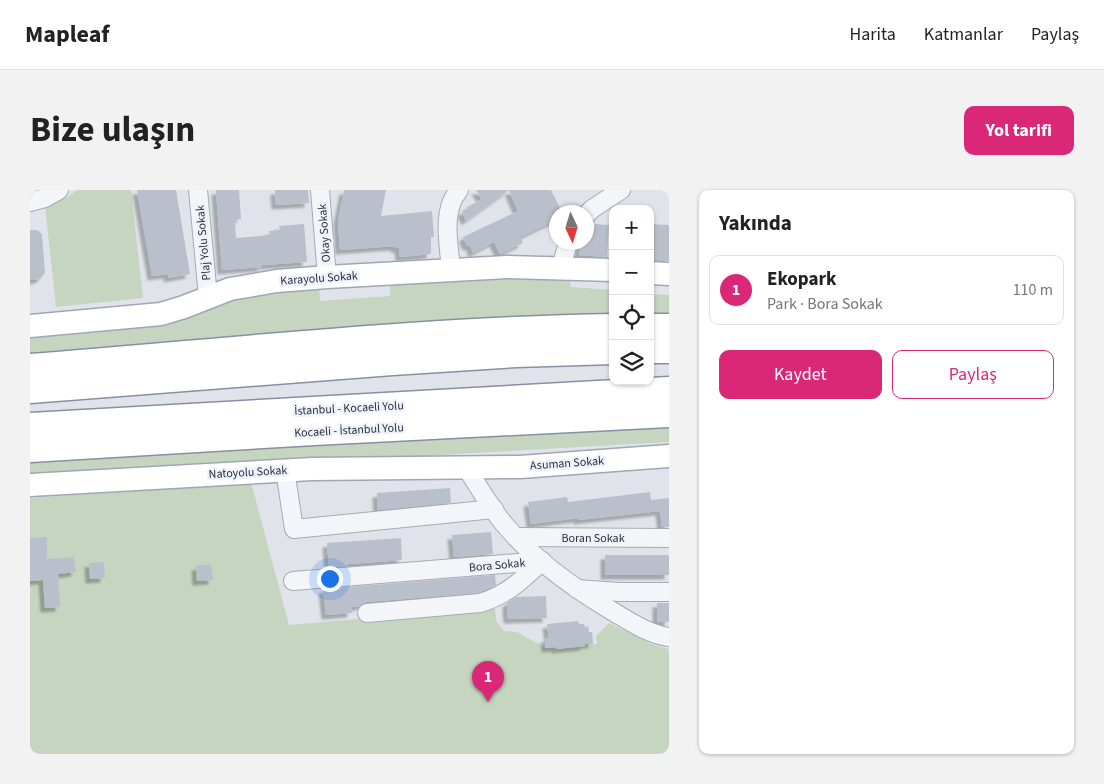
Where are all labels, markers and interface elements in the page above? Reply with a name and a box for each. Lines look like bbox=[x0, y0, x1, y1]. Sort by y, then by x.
text: Mapleaf bbox=[25, 17, 110, 52]
text: Harita bbox=[850, 22, 896, 47]
text: Katmanlar bbox=[924, 22, 1003, 47]
text: Paylaş bbox=[1031, 22, 1079, 47]
text: Bize ulaşın bbox=[30, 105, 195, 155]
button: Yol tarifi bbox=[964, 106, 1074, 155]
street label: Okay Sokak bbox=[314, 203, 335, 263]
street label: Plaj Yolu Sokak bbox=[192, 204, 215, 281]
north arrow bbox=[549, 205, 594, 250]
map controls bbox=[609, 205, 654, 385]
button: + bbox=[609, 205, 654, 250]
text: Yakında bbox=[719, 208, 792, 238]
button: − bbox=[609, 250, 654, 295]
text: Ekopark bbox=[767, 266, 837, 293]
street label: Karayolu Sokak bbox=[280, 267, 358, 290]
text: 1 bbox=[732, 279, 740, 301]
text: 110 m bbox=[1013, 279, 1053, 301]
text: Park · Bora Sokak bbox=[767, 293, 883, 315]
button: locate bbox=[609, 295, 654, 340]
button: layers bbox=[609, 340, 654, 385]
button: Kaydet bbox=[719, 350, 882, 399]
button: Paylaş bbox=[892, 350, 1054, 399]
street label: İstanbul - Kocaeli Yolu bbox=[294, 397, 404, 420]
street label: Kocaeli - İstanbul Yolu bbox=[294, 419, 404, 442]
street label: Asuman Sokak bbox=[530, 452, 605, 475]
street label: Natoyolu Sokak bbox=[208, 462, 288, 483]
street label: Boran Sokak bbox=[561, 530, 625, 547]
street label: Bora Sokak bbox=[468, 555, 526, 576]
your location bbox=[317, 566, 343, 592]
pin: 1 bbox=[472, 661, 504, 702]

